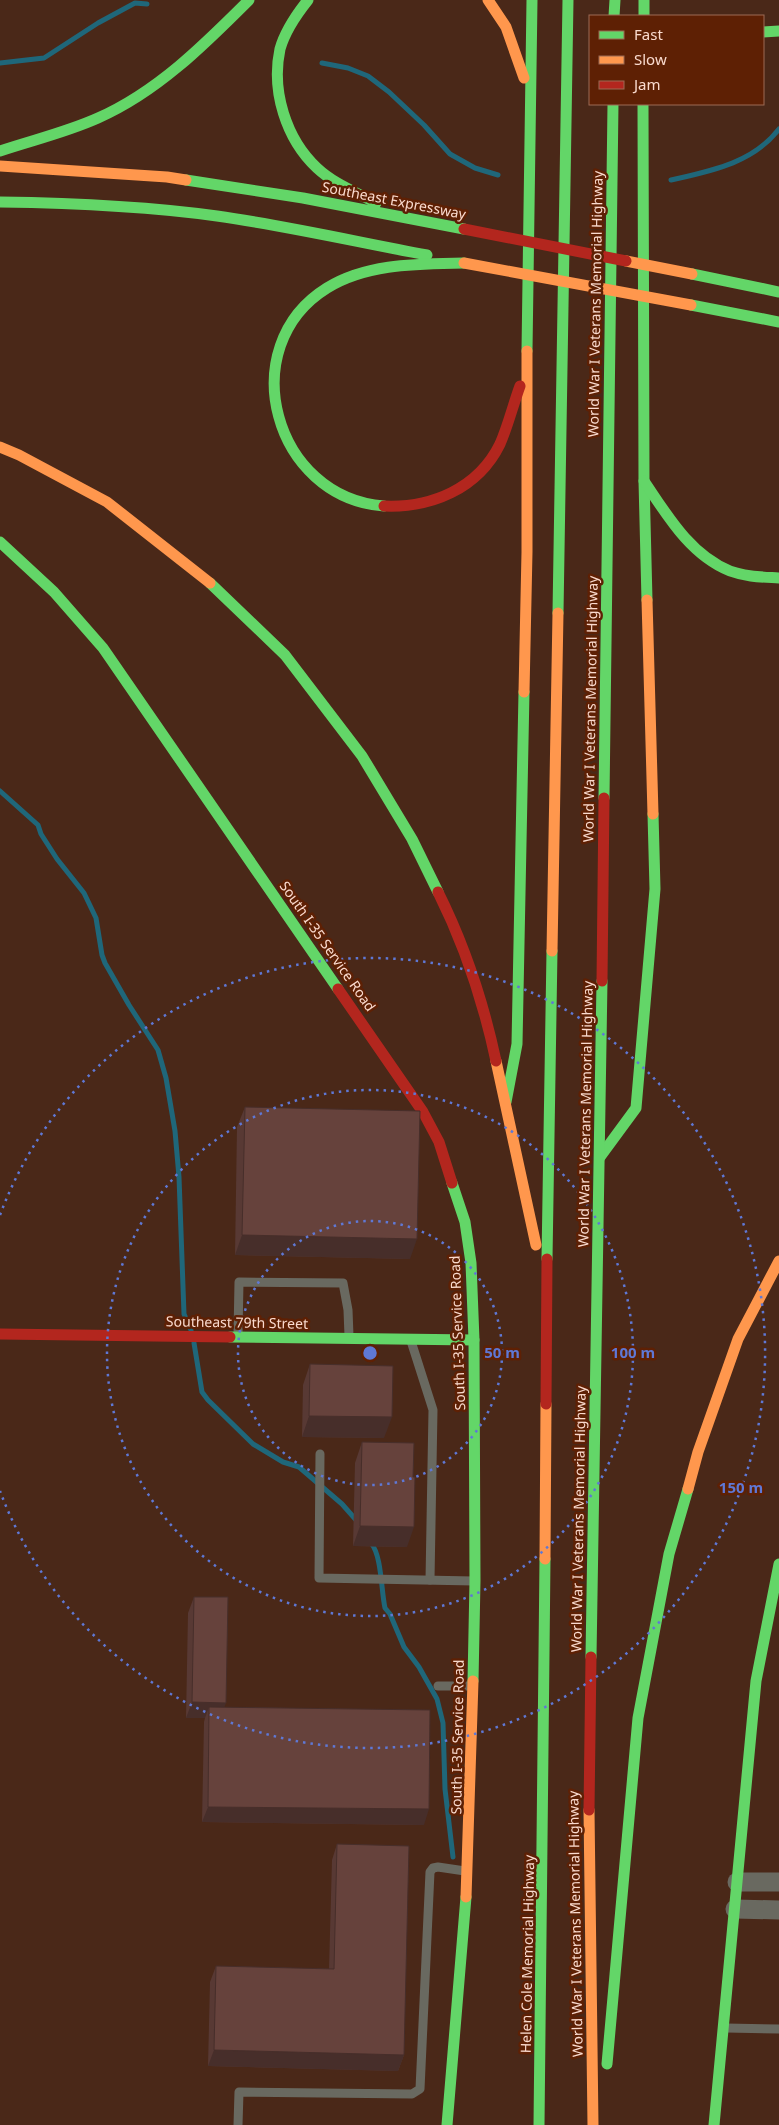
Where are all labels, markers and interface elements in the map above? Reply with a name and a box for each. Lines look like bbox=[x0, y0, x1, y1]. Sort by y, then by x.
legend bbox=[589, 15, 764, 105]
text: Fast bbox=[634, 24, 663, 44]
text: Slow bbox=[634, 49, 667, 69]
text: Jam bbox=[632, 74, 661, 94]
street label: World War I Veterans Memorial Highway bbox=[583, 170, 607, 437]
street label: Southeast Expressway bbox=[320, 177, 468, 223]
street label: World War I Veterans Memorial Highway bbox=[578, 575, 602, 842]
street label: South I-35 Service Road bbox=[276, 877, 380, 1015]
street label: World War I Veterans Memorial Highway bbox=[573, 980, 597, 1247]
street label: South I-35 Service Road bbox=[445, 1255, 469, 1411]
street label: Southeast 79th Street bbox=[166, 1311, 308, 1333]
text: 50 m bbox=[484, 1342, 520, 1362]
text: 100 m bbox=[611, 1342, 655, 1362]
centre of rings bbox=[361, 1344, 379, 1362]
street label: World War I Veterans Memorial Highway bbox=[566, 1385, 590, 1652]
text: 150 m bbox=[719, 1477, 763, 1497]
street label: South I-35 Service Road bbox=[446, 1659, 468, 1815]
street label: World War I Veterans Memorial Highway bbox=[563, 1790, 587, 2057]
street label: Helen Cole Memorial Highway bbox=[516, 1854, 538, 2053]

